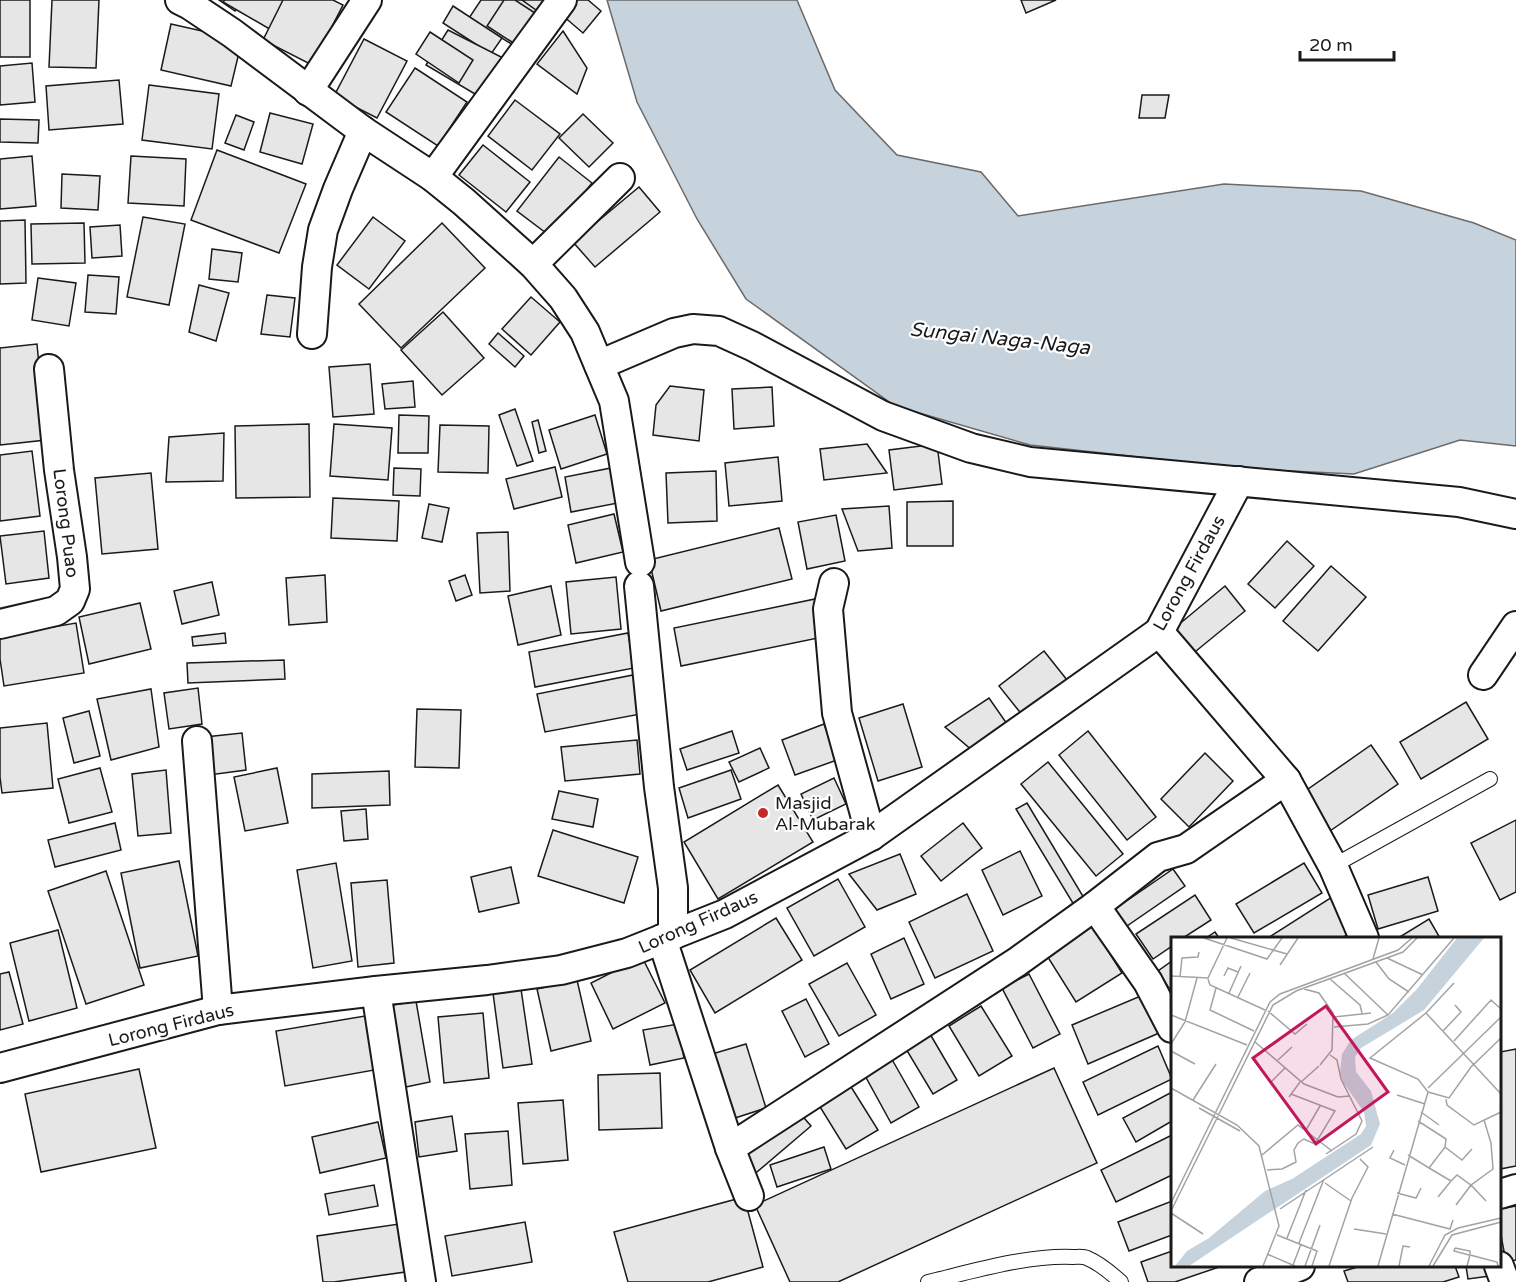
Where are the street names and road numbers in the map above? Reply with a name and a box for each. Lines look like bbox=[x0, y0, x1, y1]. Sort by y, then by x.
street label: Lorong Puao bbox=[48, 467, 84, 579]
street label: Lorong Firdaus bbox=[1148, 511, 1230, 635]
street label: Lorong Firdaus bbox=[635, 886, 761, 958]
street label: Lorong Firdaus bbox=[106, 999, 236, 1051]

